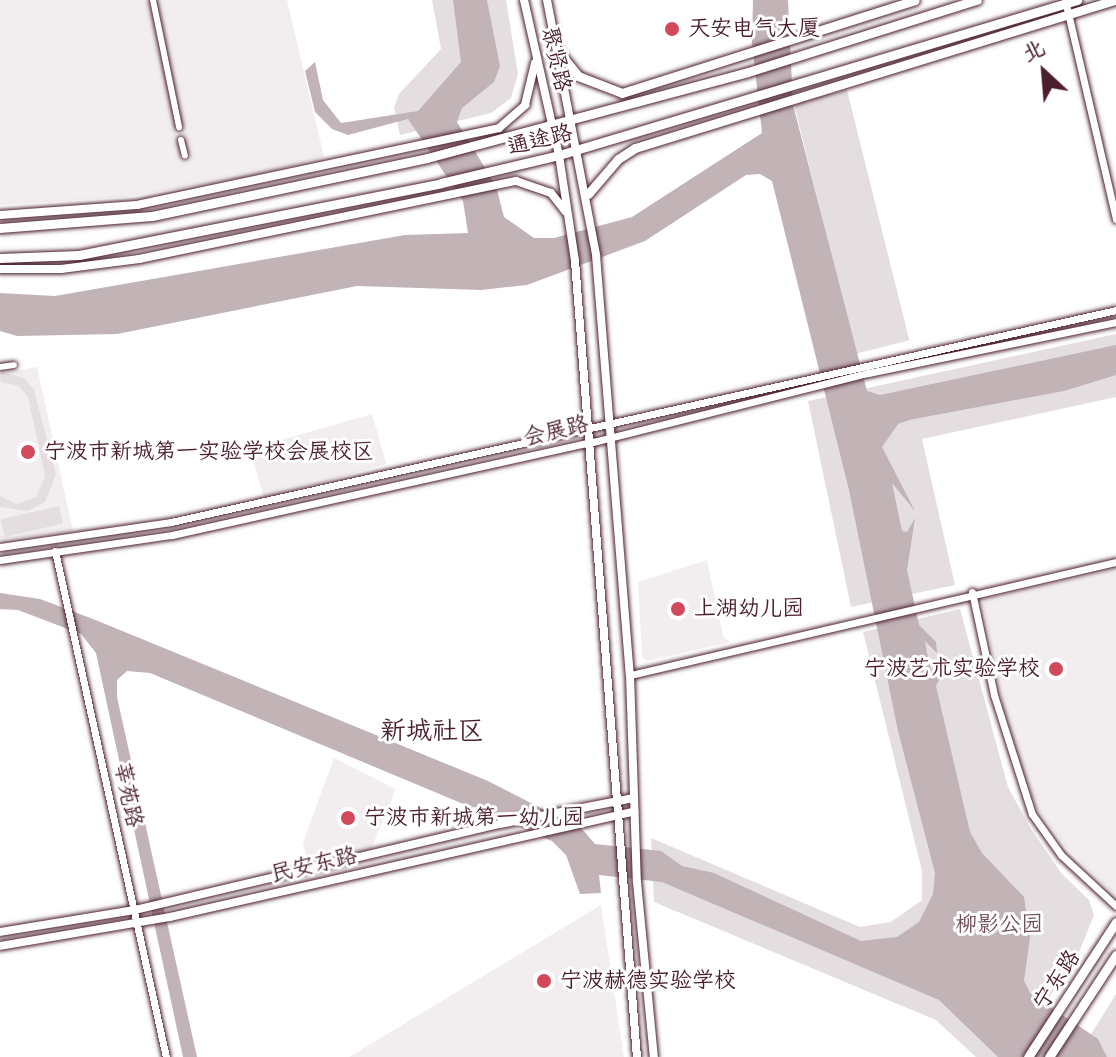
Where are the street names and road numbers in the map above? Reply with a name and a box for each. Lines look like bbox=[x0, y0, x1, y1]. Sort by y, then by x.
street label: 聚贤路 bbox=[536, 24, 576, 94]
street label: 通途路 bbox=[505, 119, 575, 161]
street label: 会展路 bbox=[521, 411, 591, 451]
street label: 莘苑路 bbox=[108, 760, 148, 830]
street label: 民安东路 bbox=[268, 842, 360, 888]
street label: 宁东路 bbox=[1028, 945, 1086, 1015]

